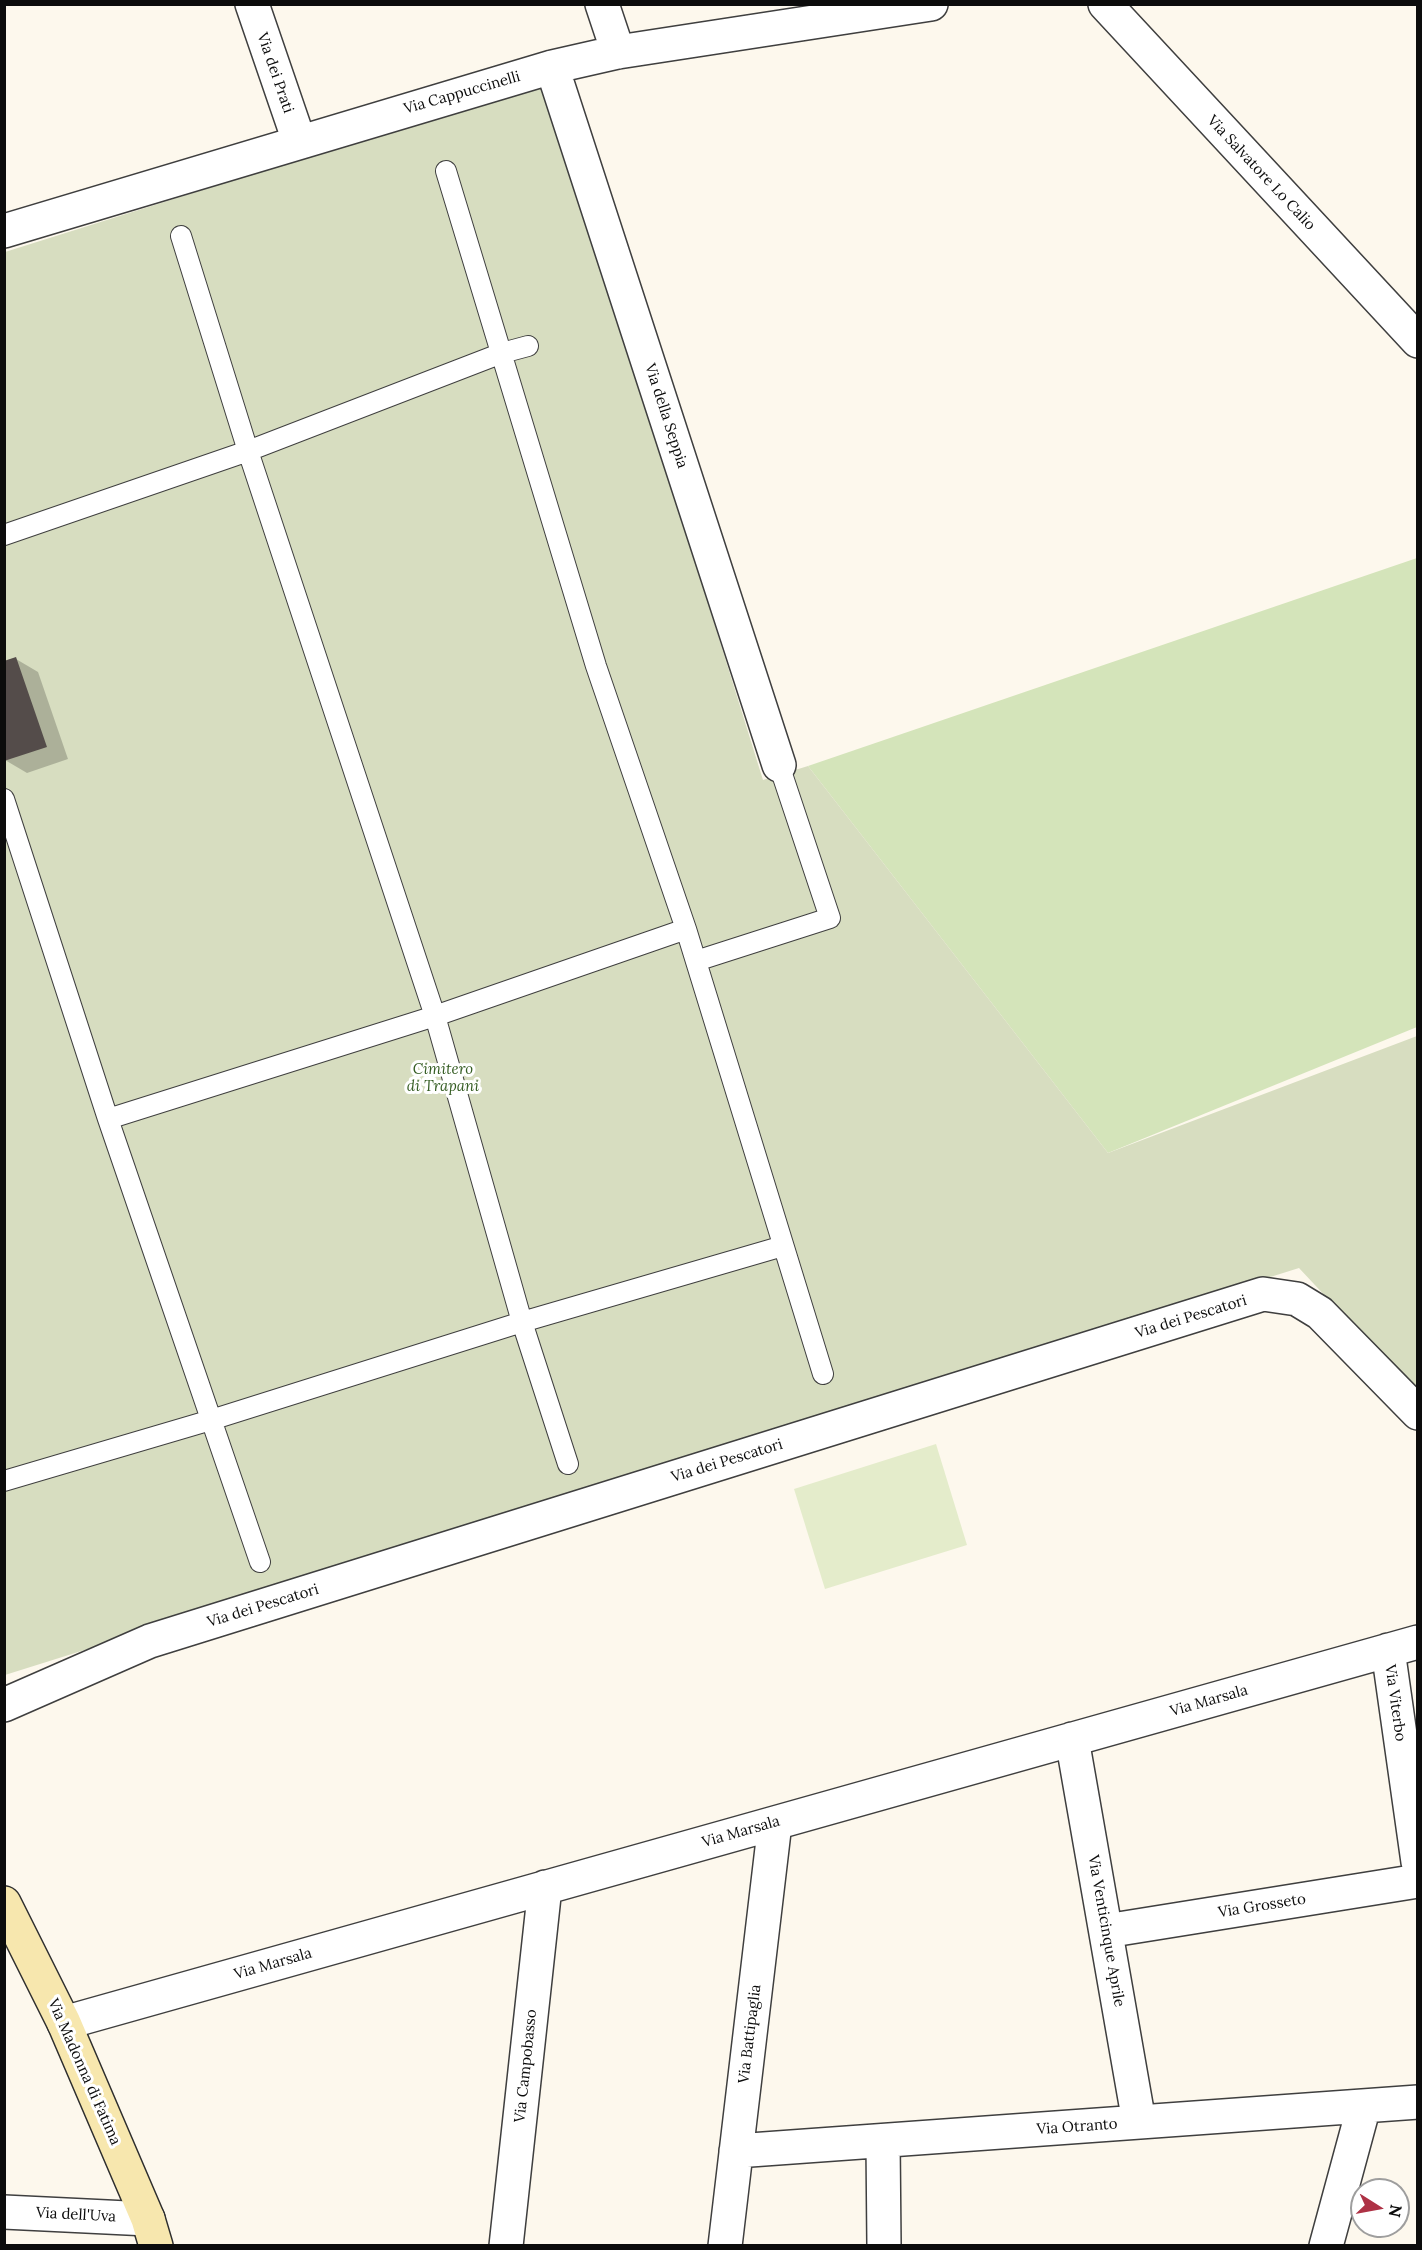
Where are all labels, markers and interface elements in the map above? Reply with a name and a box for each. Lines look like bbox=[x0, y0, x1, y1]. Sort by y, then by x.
street label: Via dei Prati bbox=[253, 30, 297, 116]
street label: Via Cappuccinelli bbox=[402, 68, 522, 118]
street label: Via Salvatore Lo Calio bbox=[1203, 112, 1319, 234]
street label: Via della Seppia bbox=[641, 361, 691, 471]
park label: Cimitero di Trapani bbox=[407, 1061, 479, 1096]
street label: Via dei Pescatori bbox=[1133, 1291, 1249, 1343]
street label: Via dei Pescatori bbox=[669, 1435, 785, 1487]
street label: Via dei Pescatori bbox=[205, 1580, 321, 1632]
street label: Via Viterbo bbox=[1381, 1663, 1409, 1743]
street label: Via Marsala bbox=[1168, 1681, 1250, 1721]
street label: Via Marsala bbox=[700, 1812, 782, 1852]
street label: Via Venticinque Aprile bbox=[1084, 1854, 1128, 2008]
street label: Via Grosseto bbox=[1217, 1890, 1307, 1922]
street label: Via Marsala bbox=[232, 1944, 314, 1984]
street label: Via Battipaglia bbox=[735, 1983, 765, 2085]
street label: Via Madonna di Fatima bbox=[44, 1996, 124, 2148]
street label: Via Campobasso bbox=[511, 2008, 541, 2124]
street label: Via Otranto bbox=[1036, 2115, 1118, 2139]
north arrow bbox=[1350, 2178, 1410, 2238]
text: N bbox=[1385, 2203, 1407, 2219]
street label: Via dell'Uva bbox=[35, 2204, 117, 2226]

